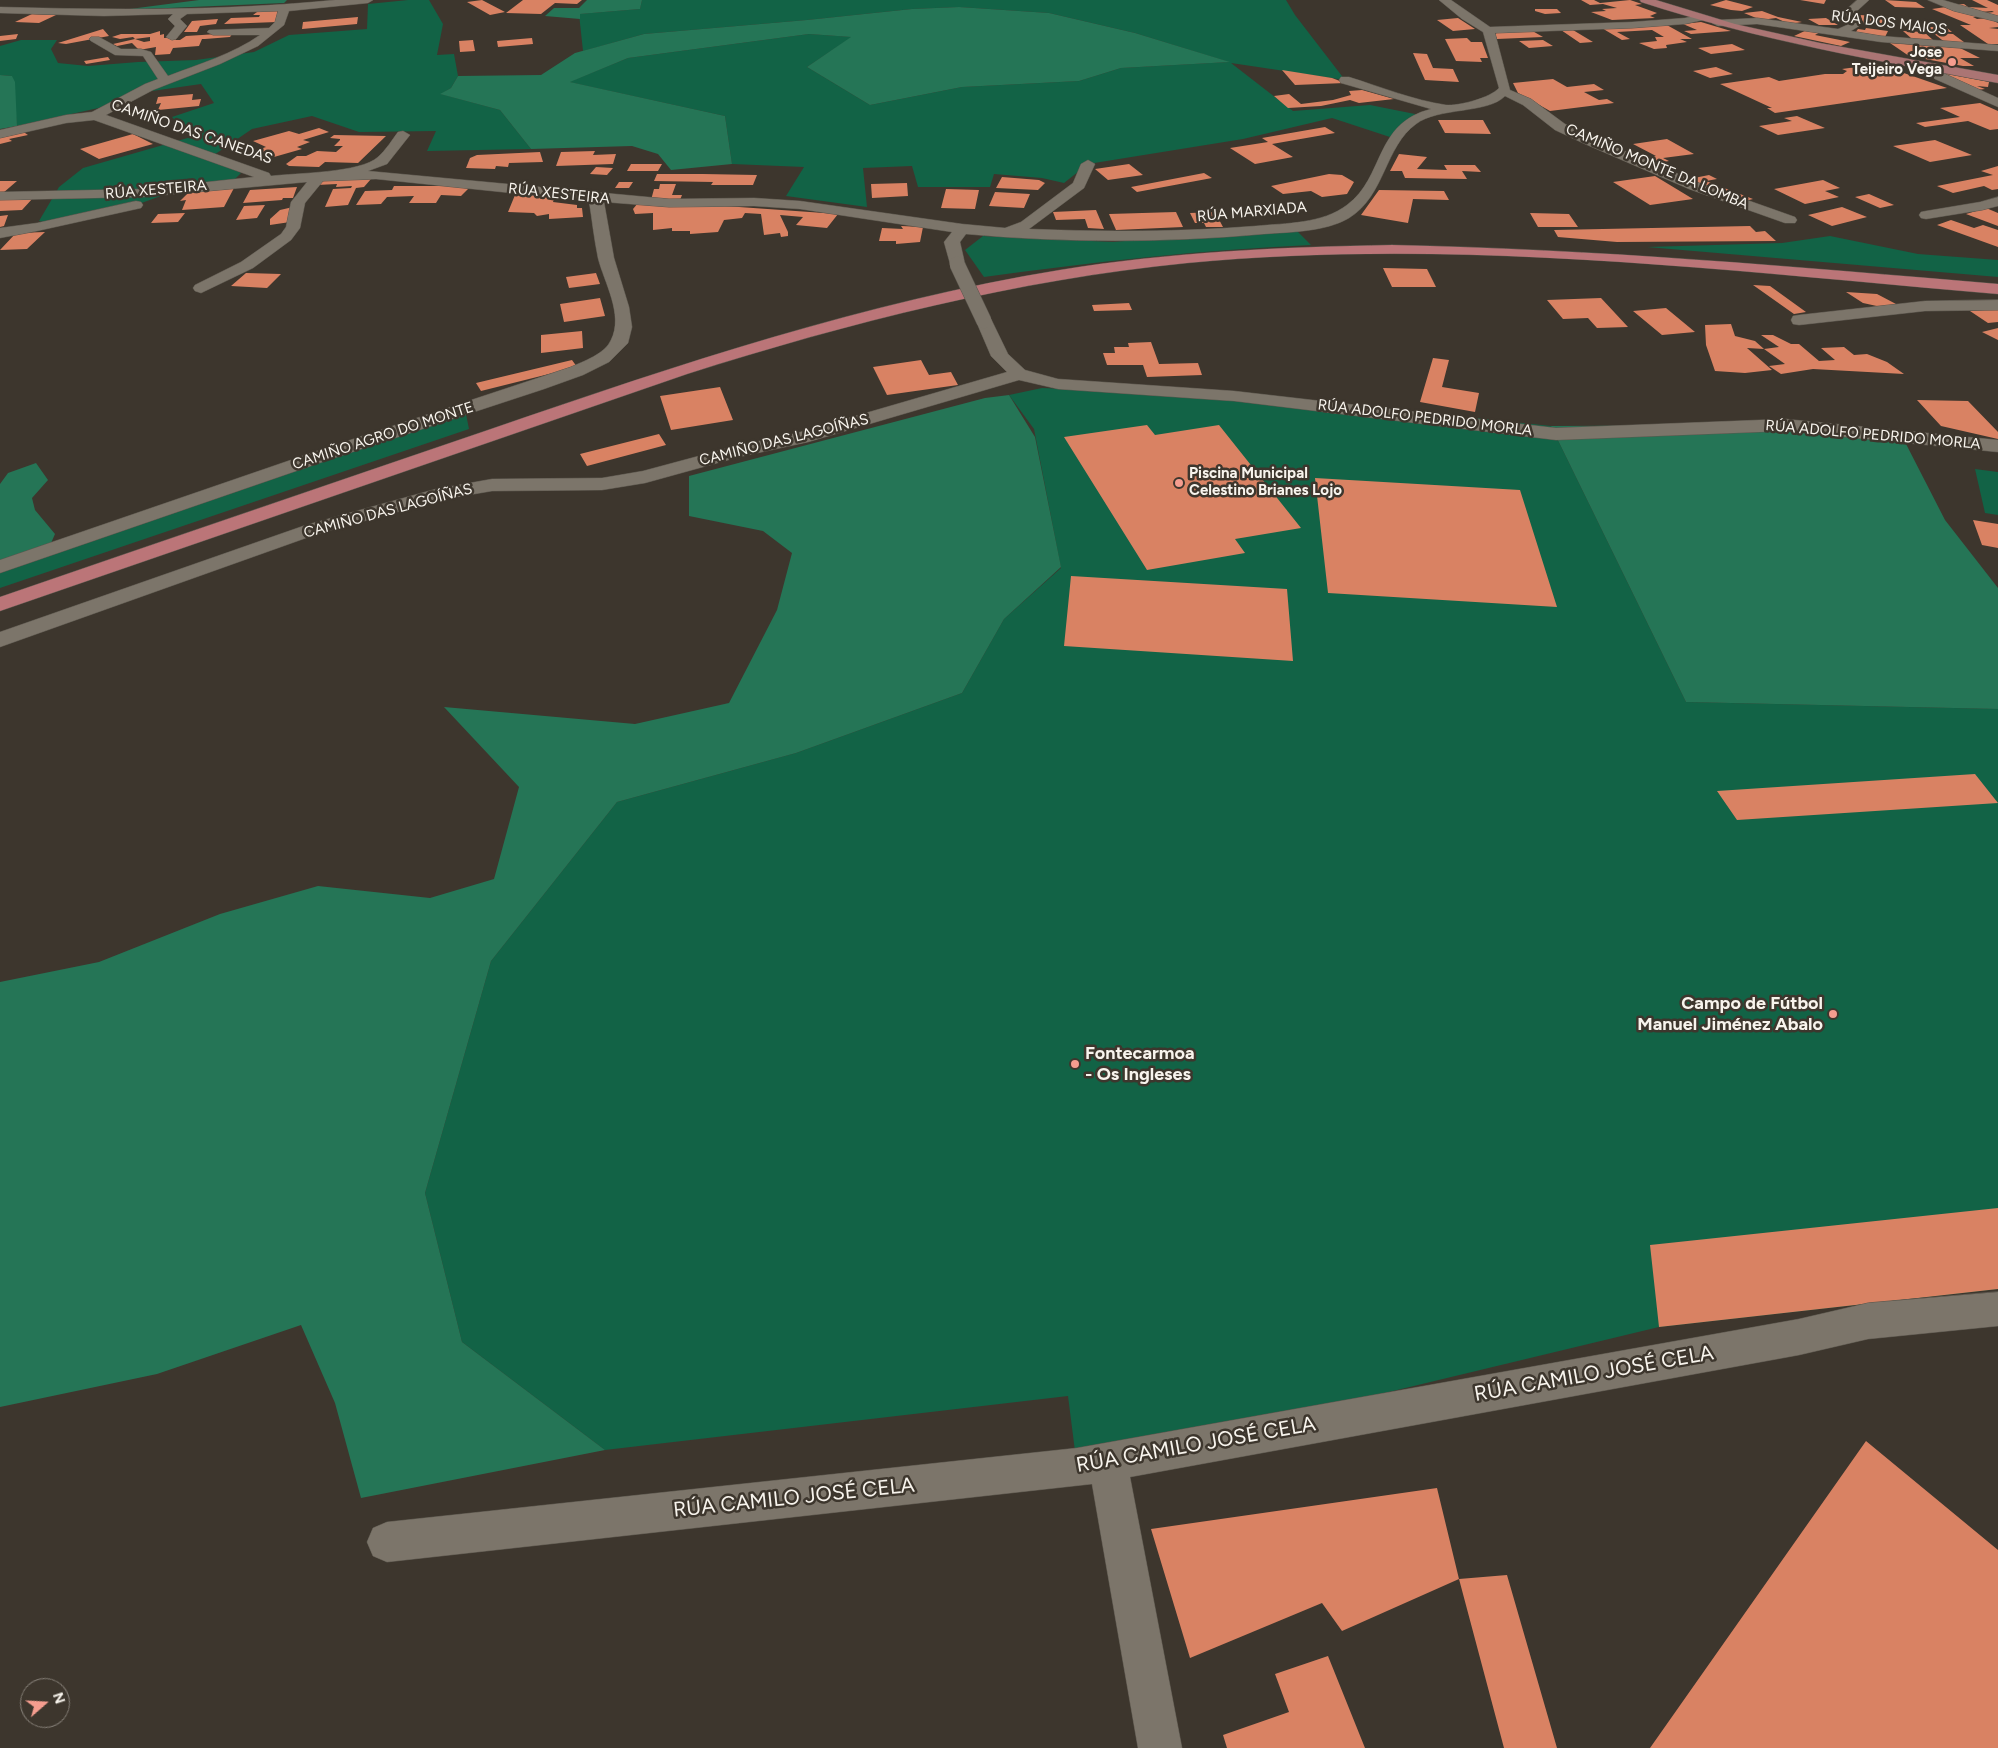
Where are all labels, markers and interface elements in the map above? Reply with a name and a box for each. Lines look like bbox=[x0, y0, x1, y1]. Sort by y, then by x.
street label: RÚA DOS MAIOS bbox=[1830, 7, 1948, 39]
place label: Jose Teijeiro Vega bbox=[1852, 44, 1942, 79]
marker: Jose Teijeiro Vega bbox=[1946, 56, 1958, 68]
street label: CAMIÑO DAS CANEDAS bbox=[109, 96, 275, 168]
street label: CAMIÑO MONTE DA LOMBA bbox=[1563, 120, 1751, 214]
street label: RÚA XESTEIRA bbox=[104, 177, 208, 203]
street label: RÚA XESTEIRA bbox=[507, 180, 611, 208]
street label: RÚA MARXIADA bbox=[1196, 198, 1308, 226]
street label: RÚA ADOLFO PEDRIDO MORLA bbox=[1317, 396, 1533, 440]
street label: CAMIÑO AGRO DO MONTE bbox=[290, 398, 476, 474]
street label: CAMIÑO DAS LAGOÍÑAS bbox=[698, 410, 870, 470]
street label: RÚA ADOLFO PEDRIDO MORLA bbox=[1765, 417, 1981, 453]
place label: Piscina Municipal Celestino Brianes Lojo bbox=[1189, 465, 1342, 500]
marker: Piscina Municipal Celestino Brianes Lojo bbox=[1173, 477, 1185, 489]
street label: CAMIÑO DAS LAGOÍÑAS bbox=[302, 480, 474, 542]
place label: Campo de Fútbol Manuel Jiménez Abalo bbox=[1637, 993, 1823, 1036]
marker: Campo de Fútbol Manuel Jiménez Abalo bbox=[1827, 1008, 1839, 1020]
place label: Fontecarmoa - Os Ingleses bbox=[1085, 1043, 1195, 1086]
marker: Fontecarmoa - Os Ingleses bbox=[1069, 1058, 1081, 1070]
street label: RÚA CAMILO JOSÉ CELA bbox=[1472, 1341, 1716, 1407]
street label: RÚA CAMILO JOSÉ CELA bbox=[1074, 1412, 1318, 1478]
street label: RÚA CAMILO JOSÉ CELA bbox=[672, 1473, 916, 1523]
north arrow bbox=[20, 1678, 70, 1728]
text: N bbox=[49, 1690, 69, 1706]

